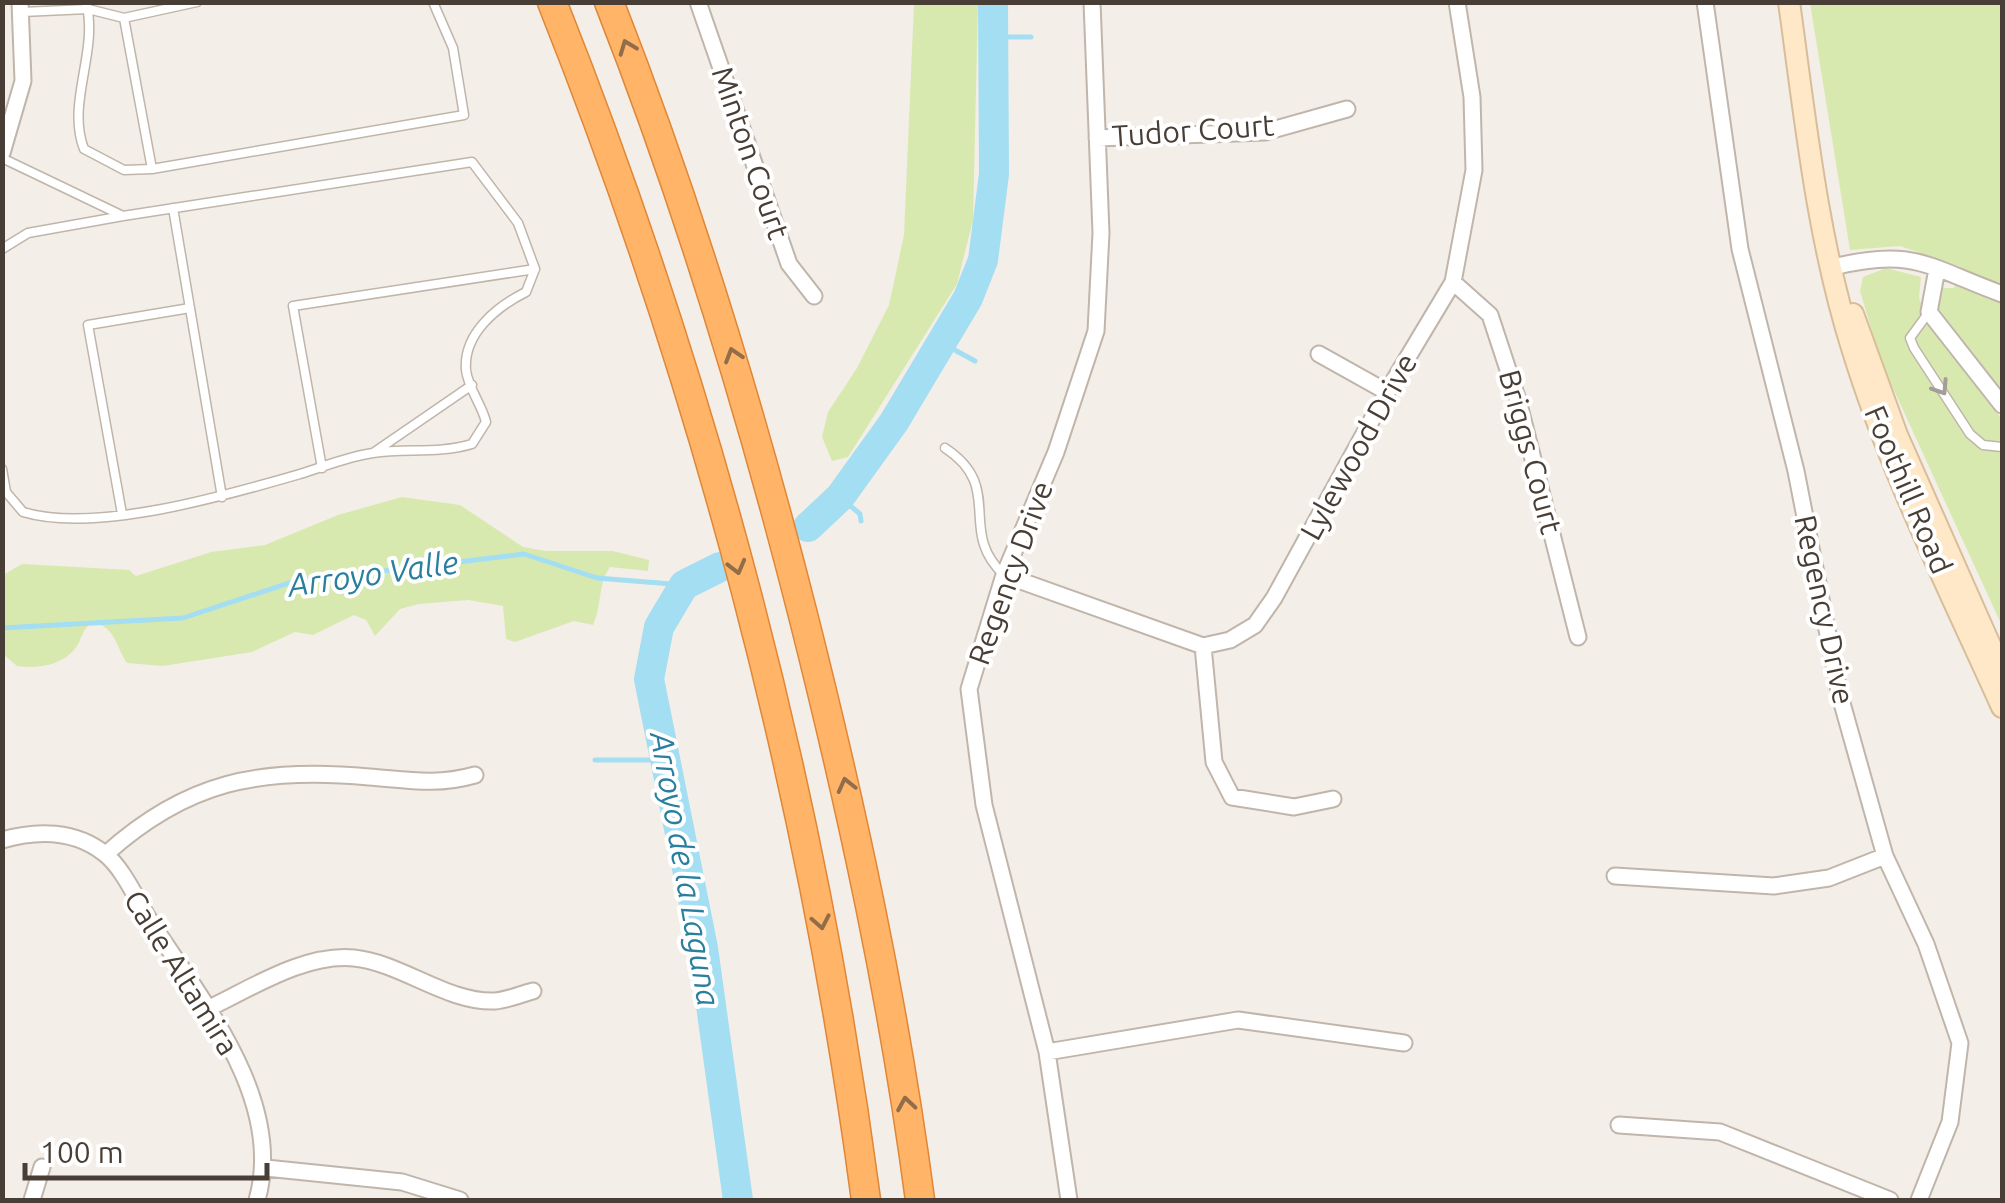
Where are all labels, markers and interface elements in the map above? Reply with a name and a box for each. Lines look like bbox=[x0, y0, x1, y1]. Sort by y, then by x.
one-way arrow bbox=[618, 40, 639, 57]
street label: Minton Court bbox=[706, 62, 796, 243]
street label: Tudor Court bbox=[1111, 107, 1275, 153]
one-way arrow bbox=[724, 347, 745, 364]
street label: Lylewood Drive bbox=[1293, 348, 1423, 545]
street label: Briggs Court bbox=[1493, 366, 1569, 538]
one-way arrow bbox=[1928, 378, 1947, 396]
street label: Foothill Road bbox=[1858, 401, 1960, 579]
street label: Regency Drive bbox=[961, 476, 1059, 669]
street label: Regency Drive bbox=[1788, 512, 1862, 708]
water label: Arroyo Valle bbox=[283, 543, 460, 603]
one-way arrow bbox=[726, 558, 747, 575]
water label: Arroyo de la Laguna bbox=[644, 727, 728, 1009]
one-way arrow bbox=[837, 777, 858, 794]
street label: Calle Altamira bbox=[118, 884, 246, 1061]
one-way arrow bbox=[809, 913, 830, 930]
one-way arrow bbox=[897, 1096, 918, 1112]
scale bar bbox=[25, 1118, 268, 1180]
text: 100 m bbox=[40, 1135, 124, 1169]

